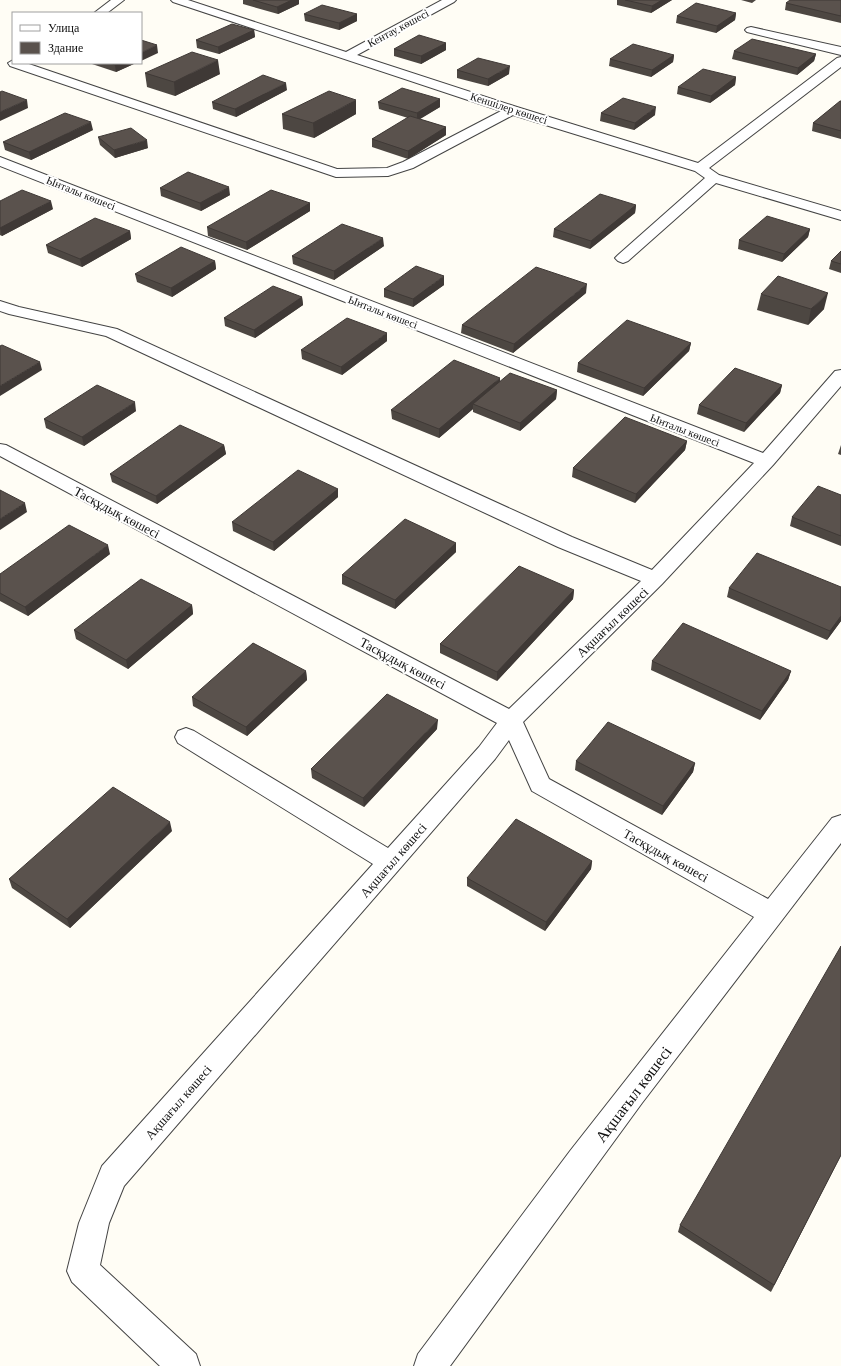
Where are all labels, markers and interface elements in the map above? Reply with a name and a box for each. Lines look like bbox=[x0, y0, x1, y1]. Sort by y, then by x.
street label: Кентау көшесі bbox=[365, 7, 431, 49]
legend bbox=[12, 12, 142, 64]
text: Улица bbox=[48, 21, 80, 35]
text: Здание bbox=[48, 41, 83, 55]
street label: Кеншілер көшесі bbox=[469, 90, 549, 126]
street label: Ынталы көшесі bbox=[45, 174, 117, 212]
street label: Ынталы көшесі bbox=[347, 293, 419, 331]
street label: Ынталы көшесі bbox=[649, 411, 721, 449]
street label: Тасқұдық көшесі bbox=[71, 483, 163, 542]
street label: Ақшағыл көшесі bbox=[573, 584, 651, 660]
street label: Тасқұдық көшесі bbox=[357, 634, 449, 693]
street label: Ақшағыл көшесі bbox=[357, 820, 430, 901]
street label: Тасқұдық көшесі bbox=[620, 826, 711, 885]
street label: Ақшағыл көшесі bbox=[592, 1043, 676, 1146]
street label: Ақшағыл көшесі bbox=[142, 1062, 215, 1143]

